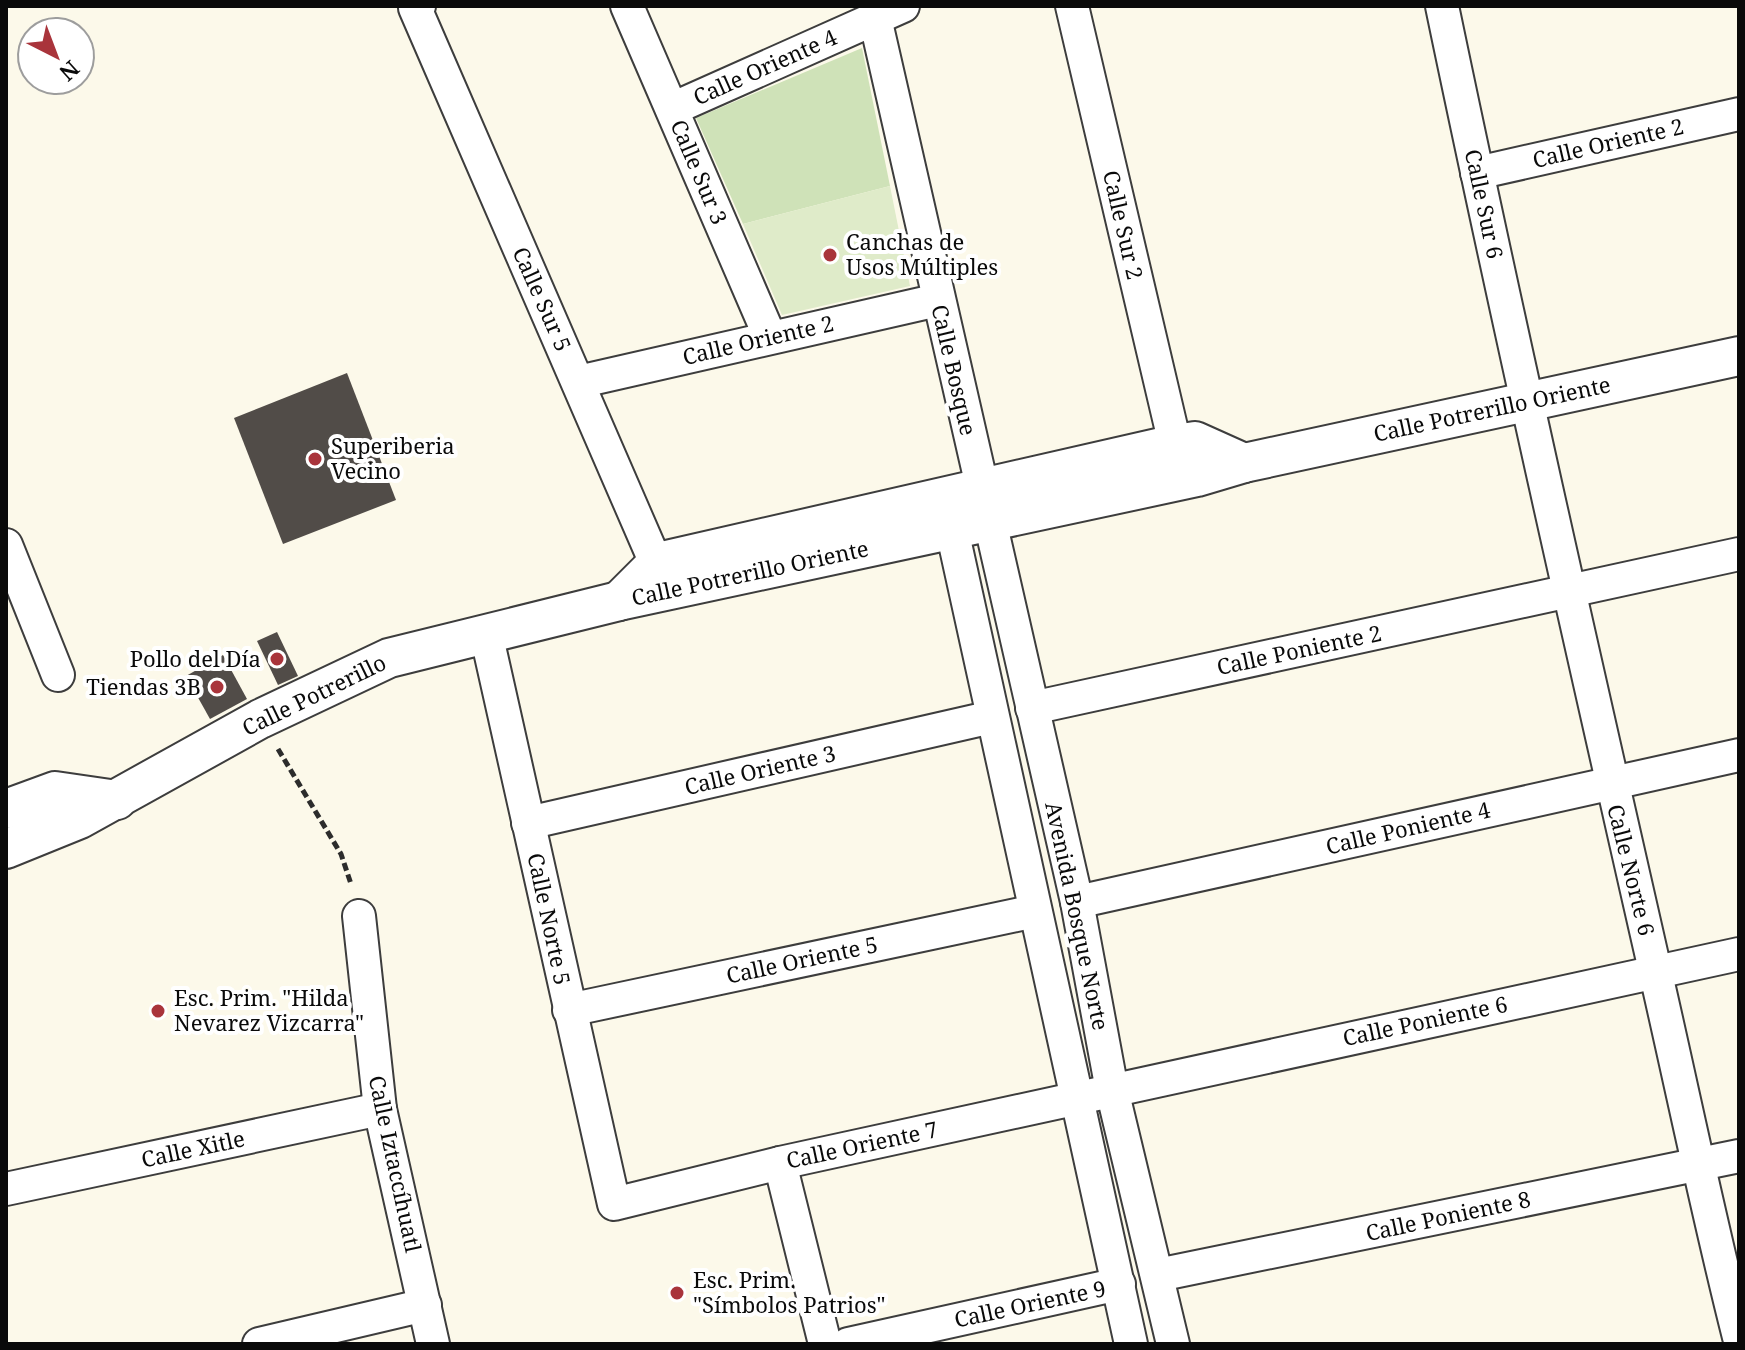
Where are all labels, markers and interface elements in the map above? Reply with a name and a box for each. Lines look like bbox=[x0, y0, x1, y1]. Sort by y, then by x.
north arrow bbox=[16, 16, 96, 96]
street label: Calle Oriente 4 bbox=[688, 21, 841, 111]
text: N bbox=[54, 55, 87, 89]
street label: Calle Oriente 2 bbox=[1529, 110, 1686, 174]
street label: Calle Sur 3 bbox=[664, 115, 735, 229]
street label: Calle Sur 6 bbox=[1459, 146, 1511, 261]
street label: Calle Sur 2 bbox=[1097, 167, 1151, 282]
place label: Canchas de Usos Múltiples bbox=[846, 226, 998, 281]
street label: Calle Sur 5 bbox=[507, 242, 579, 356]
marker: Canchas de Usos Múltiples bbox=[821, 246, 839, 264]
street label: Calle Bosque bbox=[925, 301, 985, 438]
street label: Calle Oriente 2 bbox=[679, 307, 836, 371]
street label: Calle Potrerillo Oriente bbox=[1371, 368, 1613, 448]
place label: Superiberia Vecino bbox=[331, 430, 455, 485]
marker: Superiberia Vecino bbox=[306, 450, 324, 468]
street label: Calle Potrerillo Oriente bbox=[629, 532, 871, 612]
street label: Calle Poniente 2 bbox=[1214, 617, 1384, 681]
place label: Pollo del Día bbox=[130, 643, 261, 673]
street label: Calle Potrerillo bbox=[237, 646, 391, 742]
marker: Pollo del Día bbox=[268, 650, 286, 668]
place label: Tiendas 3B bbox=[86, 671, 201, 701]
marker: Tiendas 3B bbox=[208, 678, 226, 696]
street label: Calle Oriente 3 bbox=[681, 737, 838, 801]
street label: Calle Poniente 4 bbox=[1323, 794, 1493, 861]
street label: Avenida Bosque Norte bbox=[1039, 799, 1117, 1033]
street label: Calle Norte 6 bbox=[1601, 801, 1663, 939]
street label: Calle Norte 5 bbox=[521, 850, 579, 988]
street label: Calle Oriente 5 bbox=[723, 928, 880, 990]
place label: Esc. Prim. "Hilda Nevarez Vizcarra" bbox=[174, 982, 364, 1037]
street label: Calle Poniente 6 bbox=[1340, 988, 1510, 1052]
marker: Esc. Prim. "Hilda Nevarez Vizcarra" bbox=[149, 1002, 167, 1020]
street label: Calle Iztaccíhuatl bbox=[363, 1073, 429, 1255]
street label: Calle Oriente 7 bbox=[783, 1113, 940, 1175]
street label: Calle Xitle bbox=[138, 1122, 247, 1174]
street label: Calle Poniente 8 bbox=[1363, 1183, 1533, 1247]
place label: Esc. Prim. "Símbolos Patrios" bbox=[693, 1264, 886, 1319]
street label: Calle Oriente 9 bbox=[951, 1272, 1108, 1334]
marker: Esc. Prim. "Símbolos Patrios" bbox=[668, 1284, 686, 1302]

